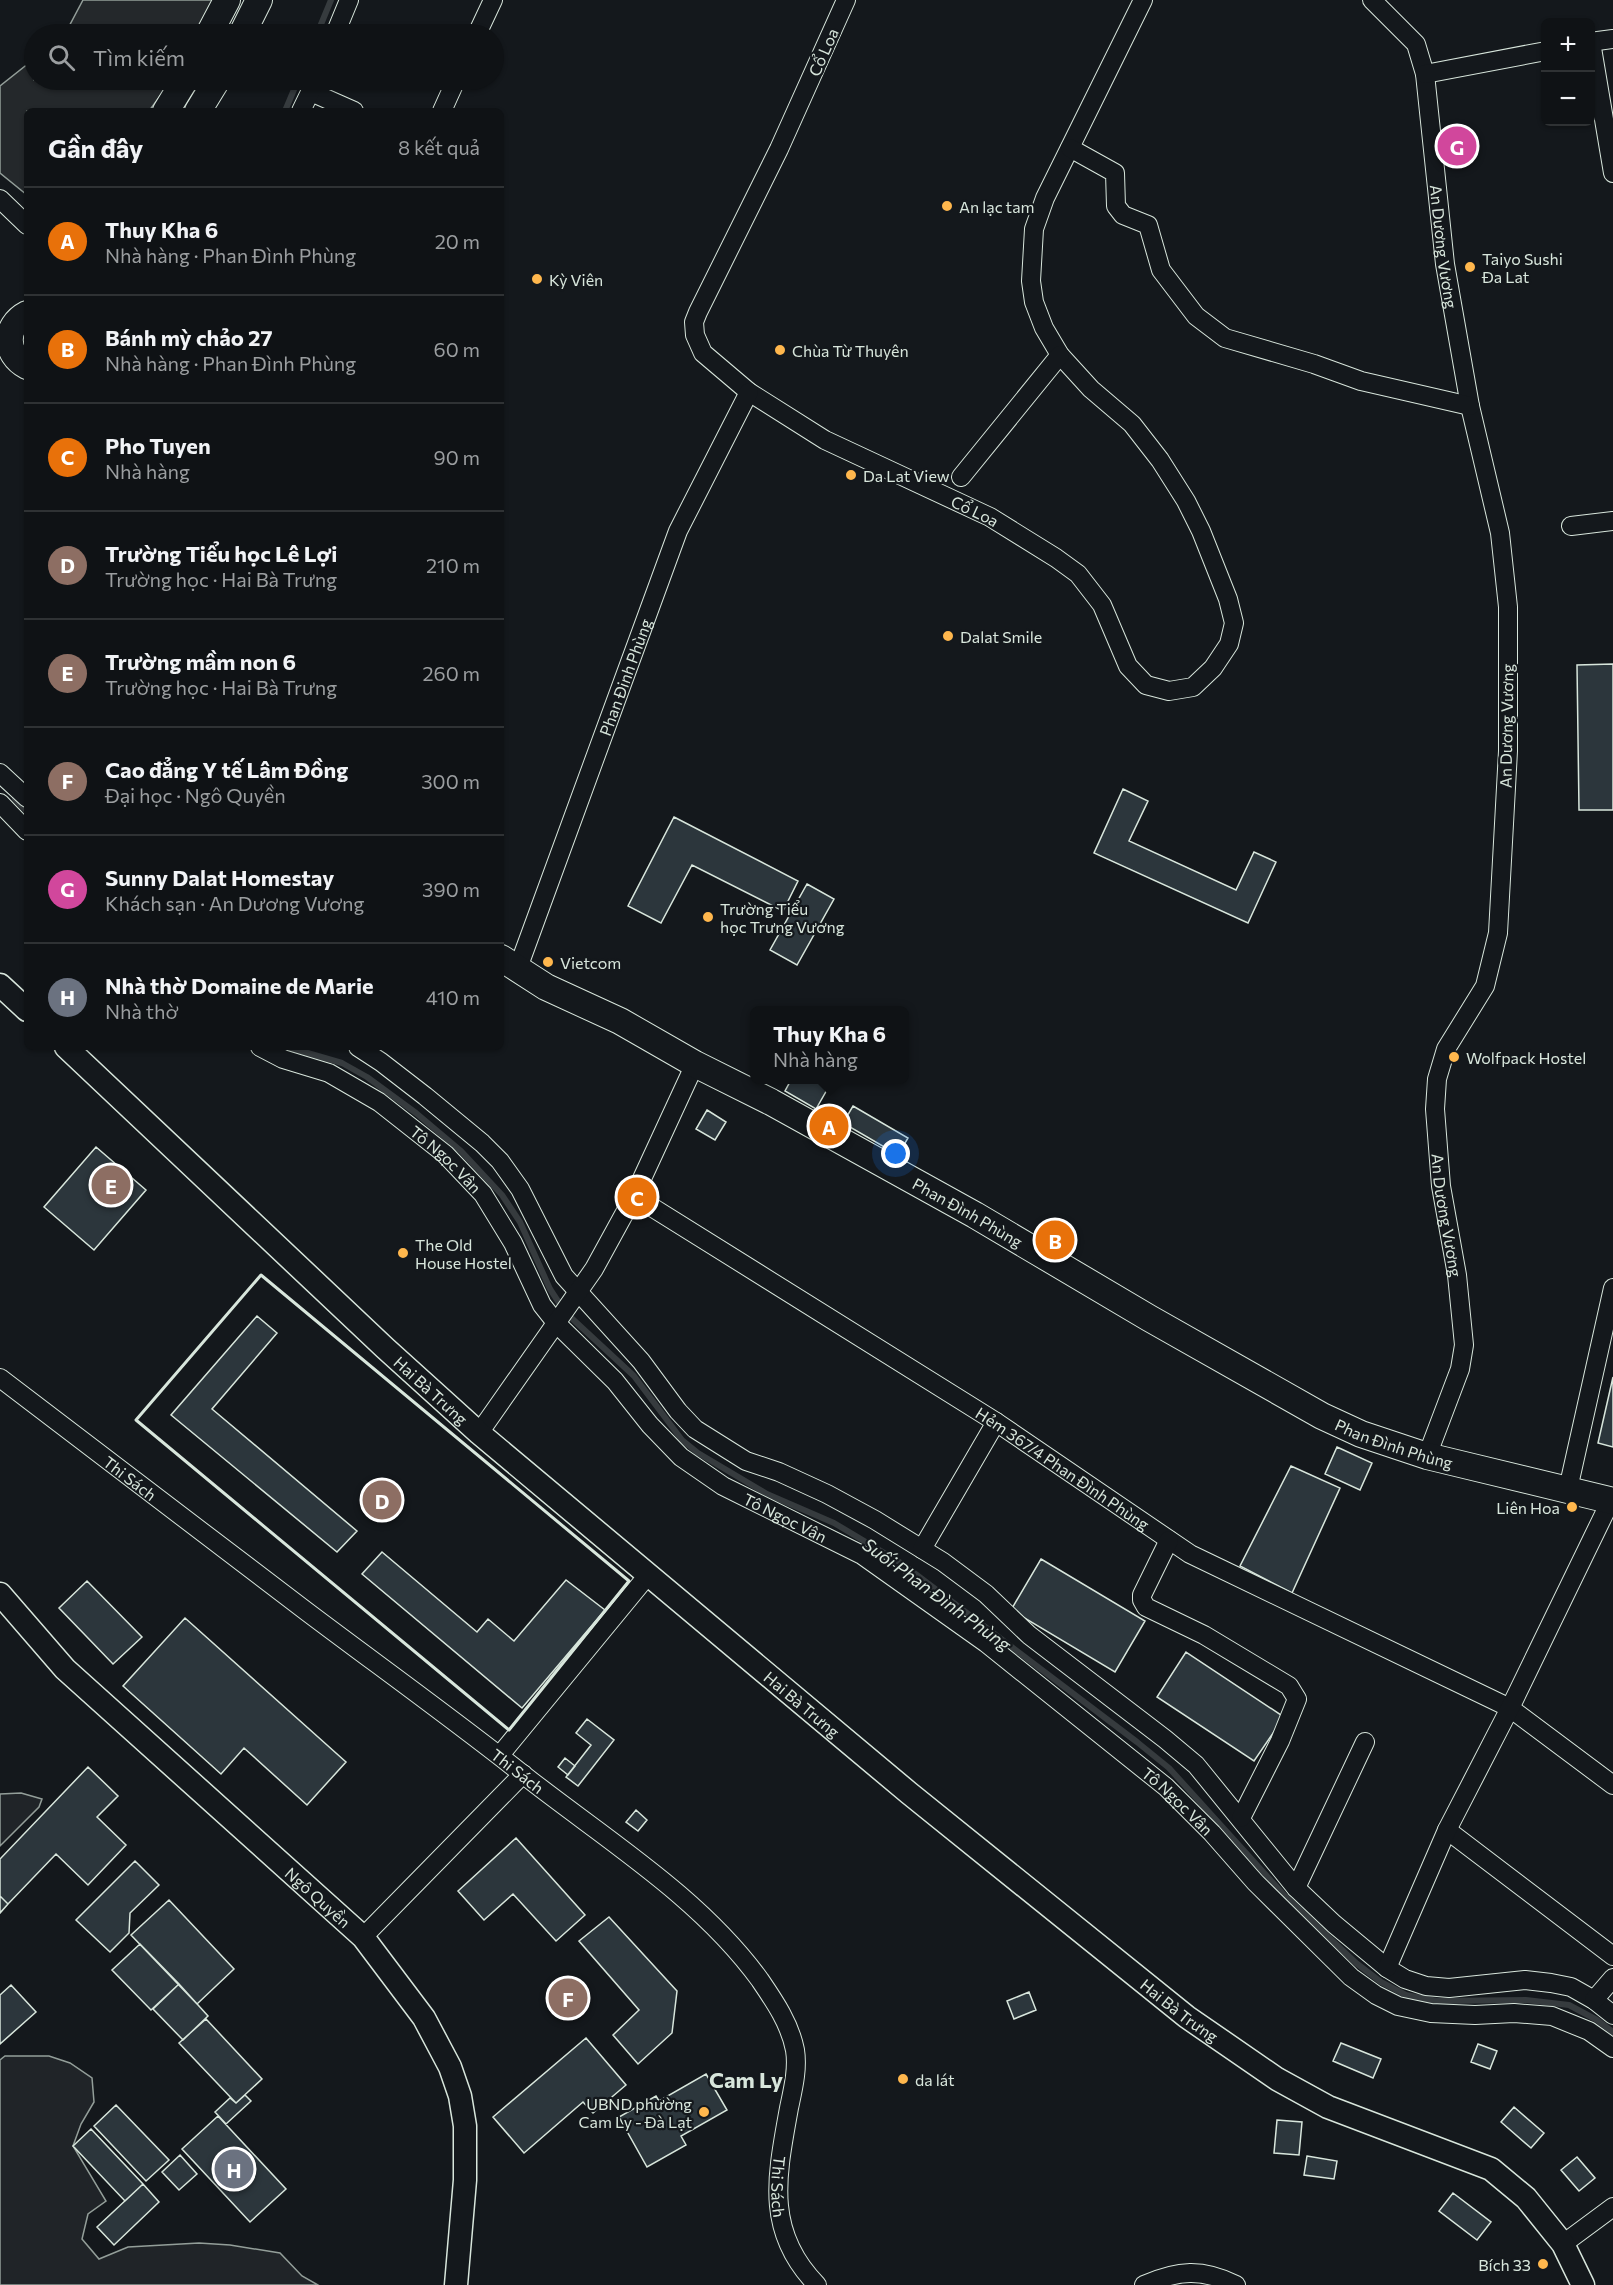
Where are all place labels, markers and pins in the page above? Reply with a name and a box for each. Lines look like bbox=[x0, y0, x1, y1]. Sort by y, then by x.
pin: G bbox=[1438, 124, 1476, 168]
place label: An lạc tam bbox=[959, 197, 1035, 216]
marker: An lạc tam bbox=[940, 199, 954, 213]
place label: Taiyo Sushi Đa Lat bbox=[1481, 249, 1563, 286]
marker: Taiyo Sushi Đa Lat bbox=[1463, 260, 1477, 274]
place label: Kỳ Viên bbox=[549, 270, 603, 289]
marker: Kỳ Viên bbox=[530, 272, 544, 286]
place label: Chùa Từ Thuyên bbox=[792, 341, 909, 360]
marker: Chùa Từ Thuyên bbox=[773, 343, 787, 357]
place label: Da Lat View bbox=[863, 466, 950, 485]
marker: Da Lat View bbox=[844, 468, 858, 482]
place label: Dalat Smile bbox=[960, 627, 1042, 646]
marker: Dalat Smile bbox=[941, 629, 955, 643]
place label: Trường Tiểu học Trưng Vương bbox=[720, 899, 845, 936]
marker: Trường Tiểu học Trưng Vương bbox=[701, 910, 715, 924]
place label: Vietcom bbox=[560, 953, 621, 972]
marker: Vietcom bbox=[541, 955, 555, 969]
place label: Wolfpack Hostel bbox=[1466, 1048, 1586, 1067]
marker: Wolfpack Hostel bbox=[1447, 1050, 1461, 1064]
pin: A bbox=[810, 1104, 848, 1148]
pin: E bbox=[92, 1162, 130, 1208]
pin: C bbox=[618, 1174, 656, 1220]
pin: B bbox=[1036, 1218, 1074, 1262]
place label: The Old House Hostel bbox=[415, 1235, 512, 1272]
marker: The Old House Hostel bbox=[396, 1246, 410, 1260]
pin: D bbox=[362, 1478, 401, 1522]
place label: Liên Hoa bbox=[1496, 1498, 1560, 1517]
marker: Liên Hoa bbox=[1565, 1500, 1579, 1514]
pin: F bbox=[548, 1976, 588, 2020]
place label: da lát bbox=[915, 2070, 955, 2089]
marker: da lát bbox=[896, 2072, 910, 2086]
place label: UBND phường Cam Ly - Đà Lạt bbox=[579, 2094, 692, 2131]
marker: UBND phường Cam Ly - Đà Lạt bbox=[697, 2105, 711, 2119]
pin: H bbox=[214, 2146, 254, 2192]
place label: Bích 33 bbox=[1478, 2255, 1531, 2274]
marker: Bích 33 bbox=[1536, 2257, 1550, 2271]

